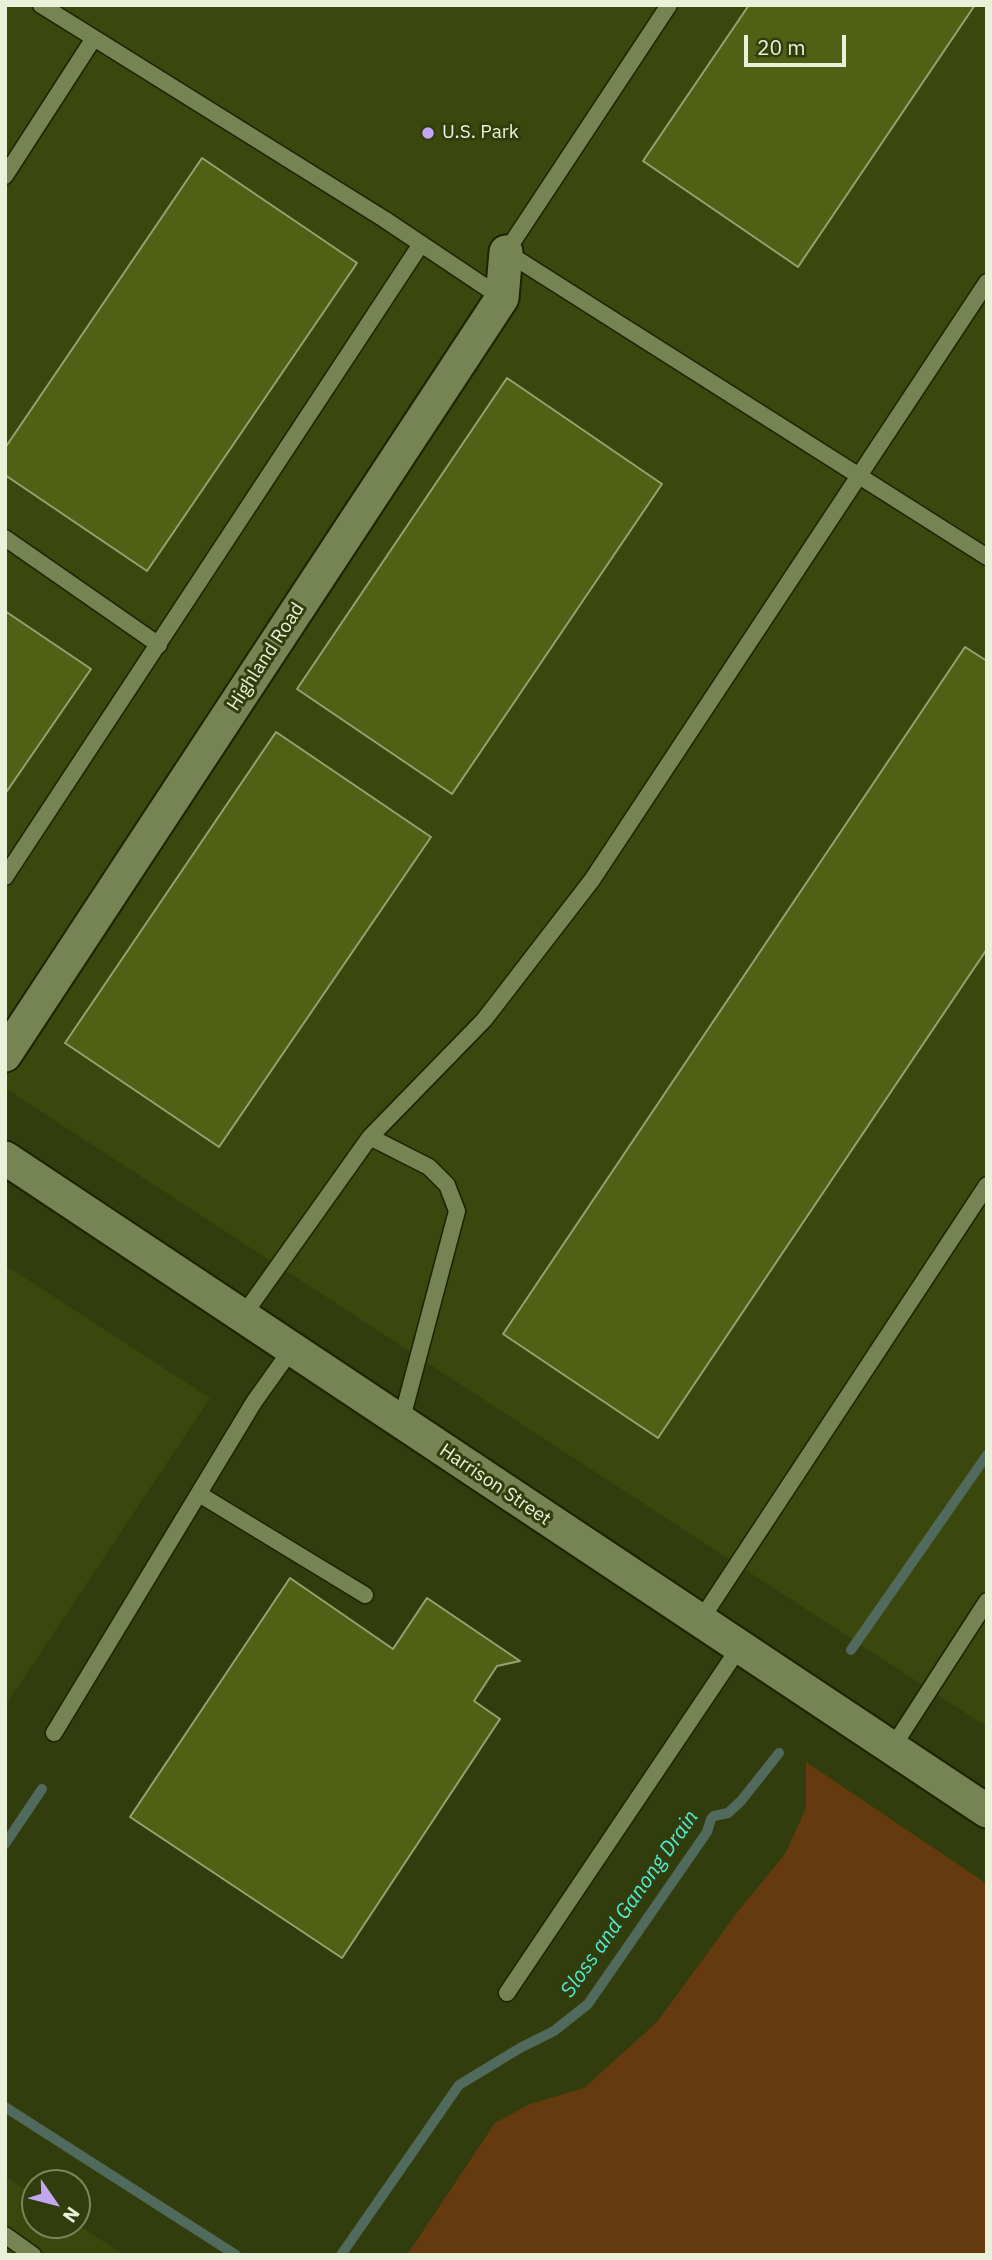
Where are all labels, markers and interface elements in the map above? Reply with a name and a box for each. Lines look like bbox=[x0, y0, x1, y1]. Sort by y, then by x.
scale bar bbox=[747, 21, 848, 65]
text: 20 m bbox=[757, 33, 806, 61]
place label: U.S. Park bbox=[442, 122, 519, 144]
marker: U.S. Park bbox=[420, 125, 436, 141]
street label: Highland Road bbox=[223, 599, 309, 715]
street label: Harrison Street bbox=[435, 1439, 555, 1531]
water label: Sloss and Ganong Drain bbox=[556, 1805, 704, 2003]
north arrow bbox=[21, 2169, 91, 2239]
text: N bbox=[58, 2202, 85, 2227]

